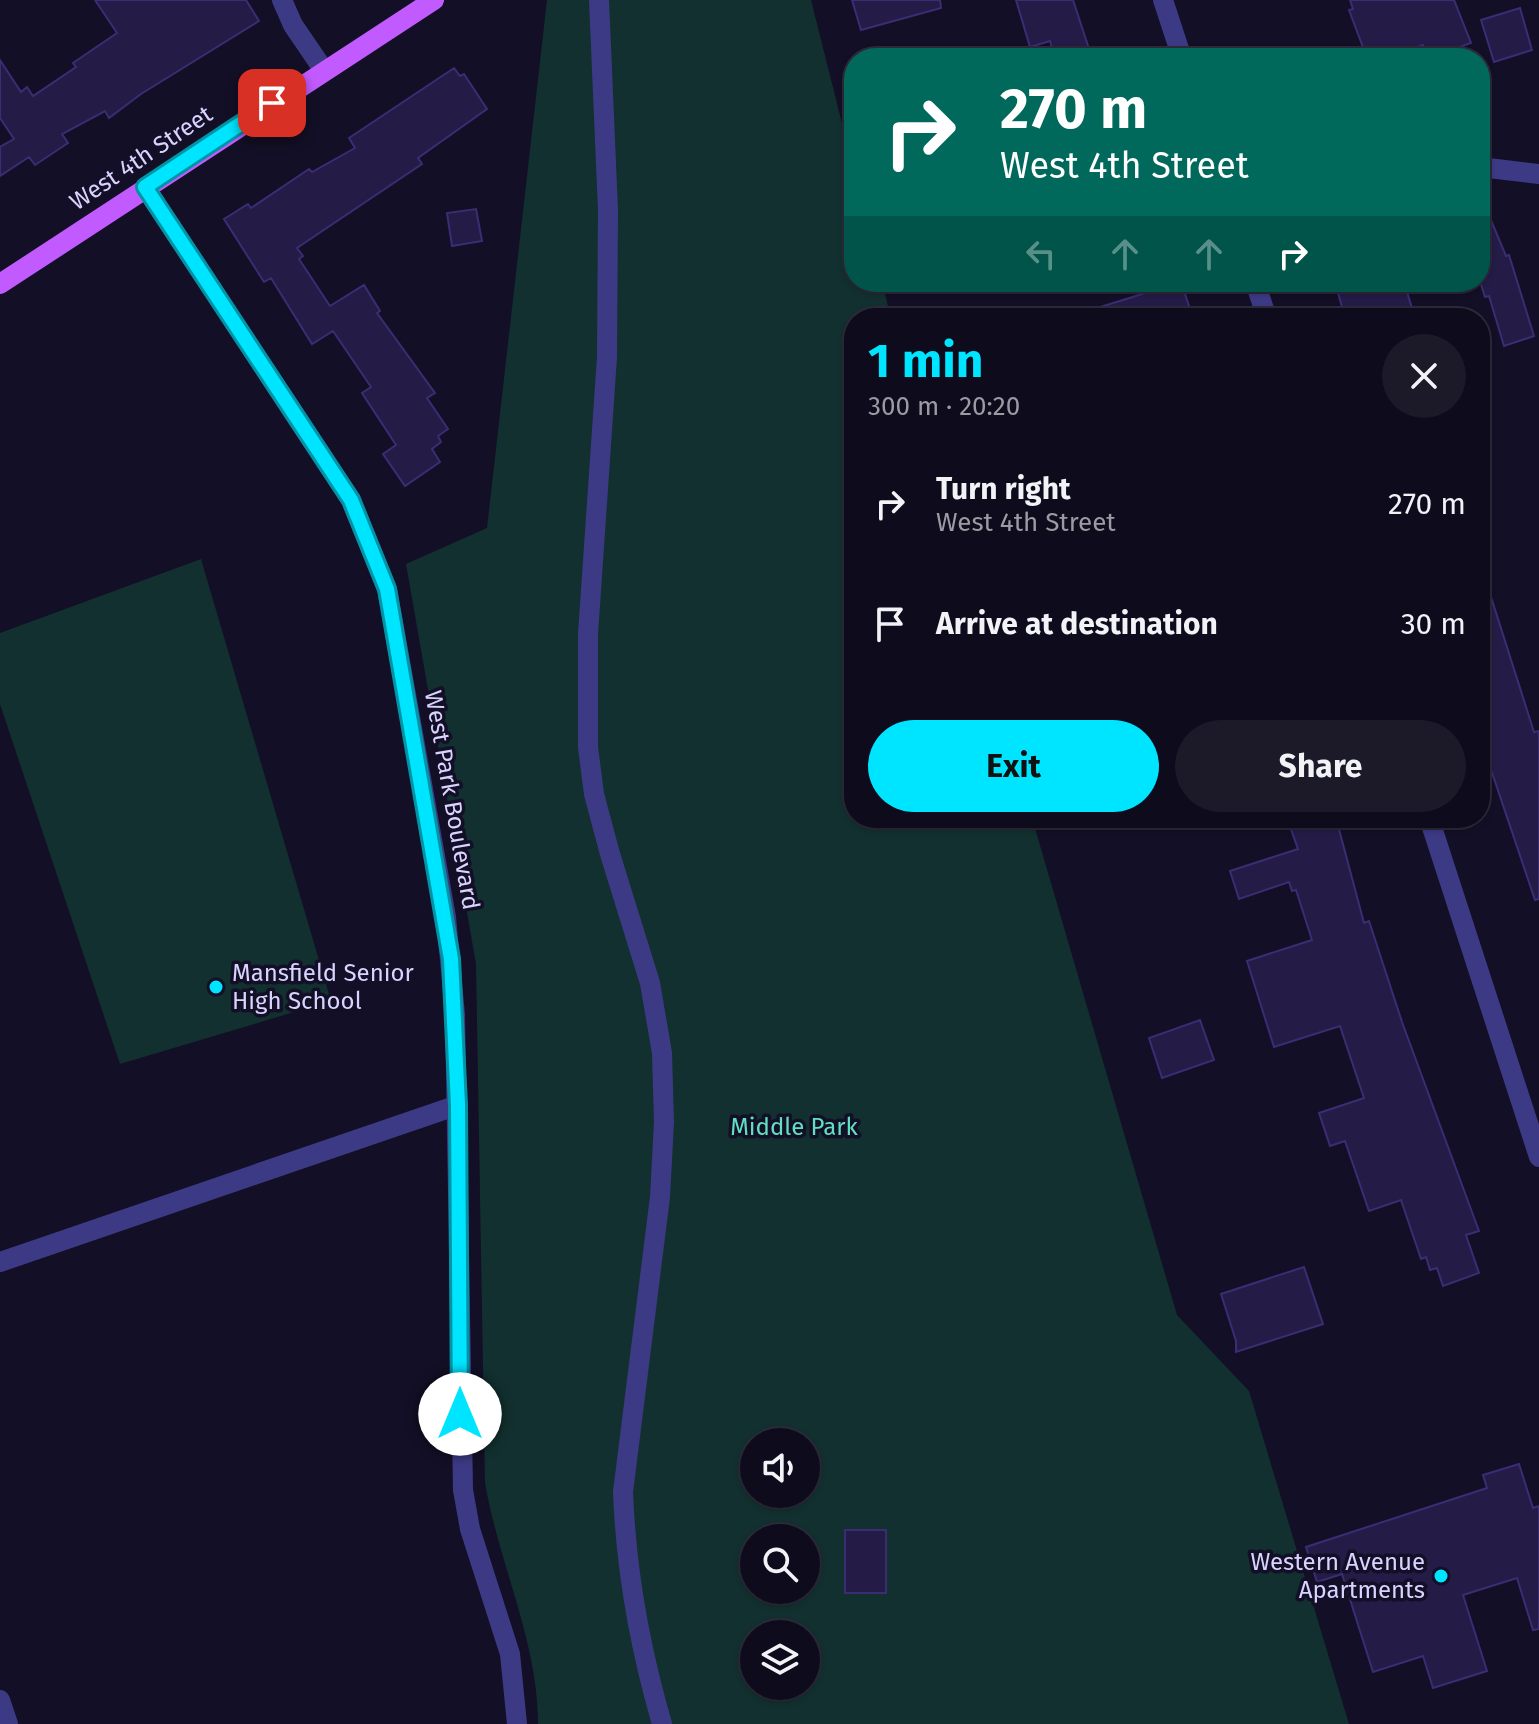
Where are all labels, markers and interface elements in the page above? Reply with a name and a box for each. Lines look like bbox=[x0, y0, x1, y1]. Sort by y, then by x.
pin bbox=[238, 69, 306, 137]
text: 270 m bbox=[1000, 76, 1147, 143]
icon: right bbox=[868, 80, 972, 184]
icon: arrive bbox=[250, 81, 294, 125]
street label: West 4th Street bbox=[64, 100, 218, 216]
text: West 4th Street bbox=[1000, 144, 1249, 188]
icon: left bbox=[1019, 232, 1063, 276]
icon: ahead bbox=[1103, 232, 1147, 276]
icon: ahead bbox=[1187, 232, 1231, 276]
icon: right bbox=[1271, 232, 1315, 276]
text: 1 min bbox=[868, 332, 983, 390]
button: close bbox=[1382, 334, 1466, 418]
text: 300 m · 20:20 bbox=[868, 391, 1020, 422]
text: Turn right bbox=[936, 471, 1071, 507]
icon: right bbox=[868, 482, 912, 526]
text: 270 m bbox=[1388, 486, 1466, 522]
text: West 4th Street bbox=[936, 507, 1116, 538]
icon: arrive bbox=[868, 602, 912, 646]
text: Arrive at destination bbox=[936, 606, 1218, 642]
text: 30 m bbox=[1401, 606, 1466, 642]
street label: West Park Boulevard bbox=[419, 688, 485, 912]
button: Exit bbox=[868, 720, 1159, 812]
button: Share bbox=[1175, 720, 1466, 812]
place label: Mansfield Senior High School bbox=[232, 959, 415, 1015]
marker: Mansfield Senior High School bbox=[207, 978, 225, 996]
park label: Middle Park bbox=[730, 1113, 859, 1141]
position arrow bbox=[418, 1372, 502, 1456]
map controls bbox=[740, 1428, 820, 1700]
button: sound bbox=[740, 1428, 820, 1508]
button: search bbox=[740, 1524, 820, 1604]
place label: Western Avenue Apartments bbox=[1250, 1548, 1425, 1604]
marker: Western Avenue Apartments bbox=[1432, 1567, 1450, 1585]
button: layers bbox=[740, 1620, 820, 1700]

